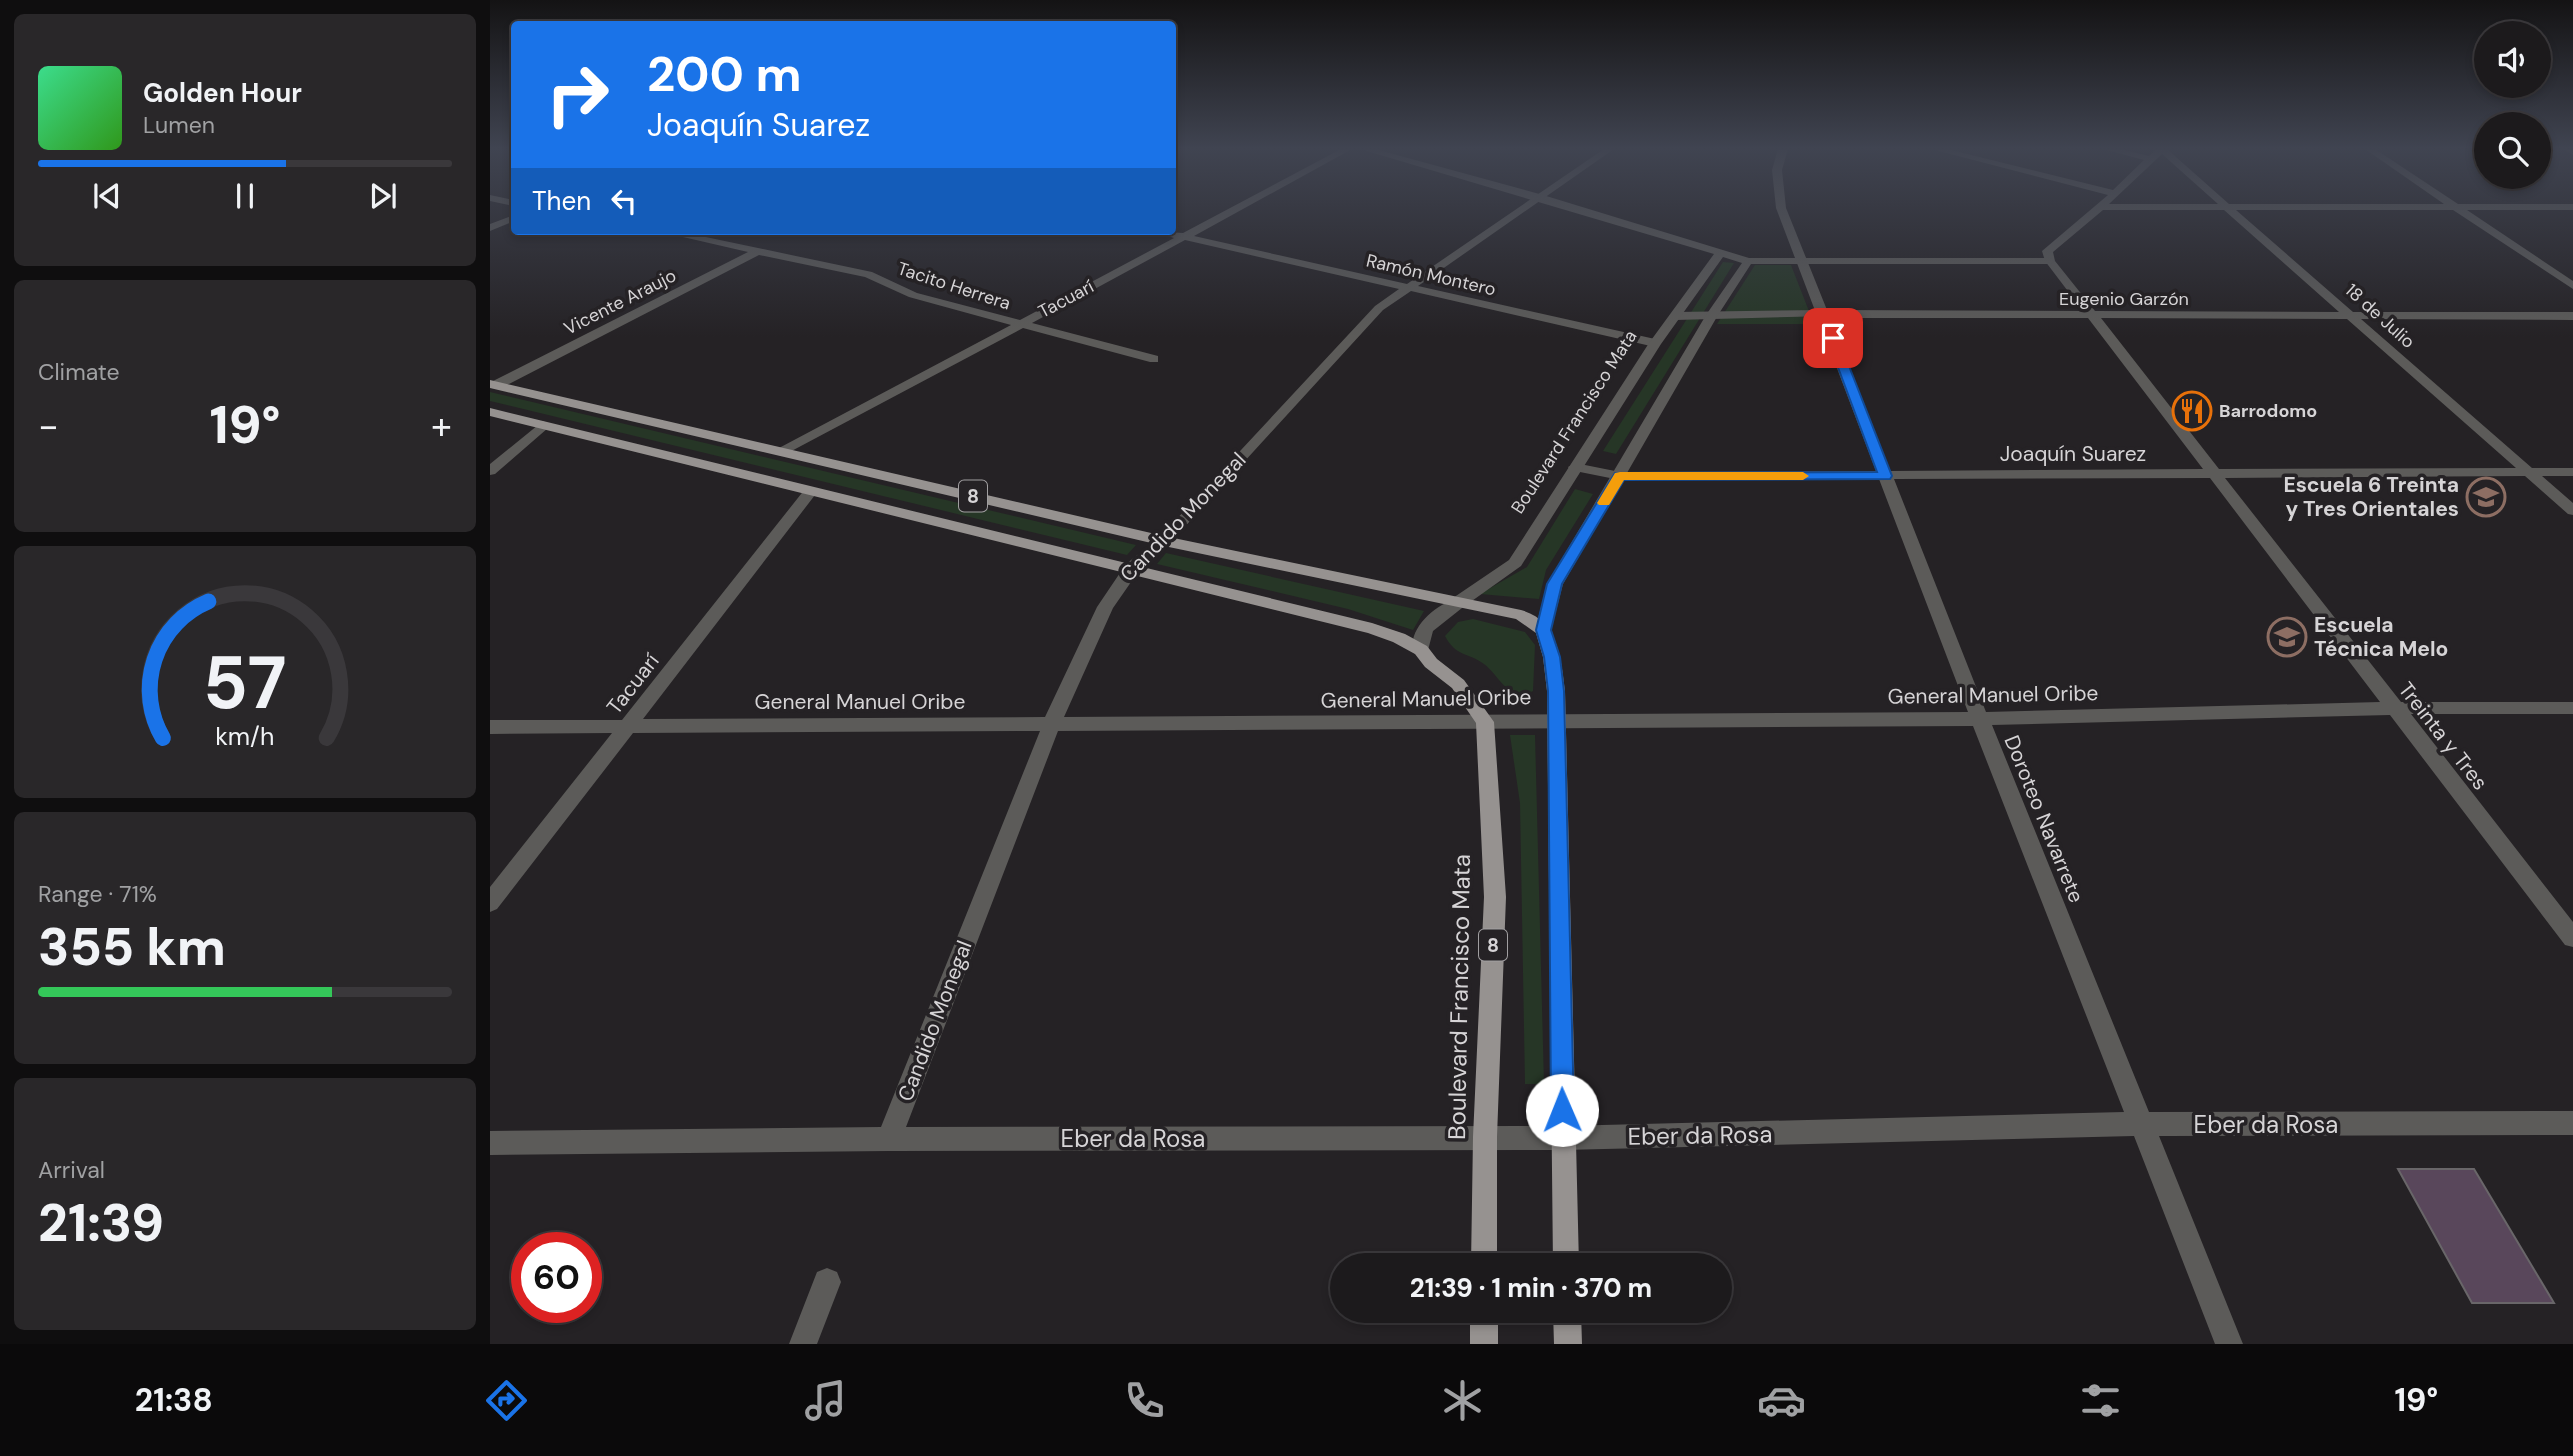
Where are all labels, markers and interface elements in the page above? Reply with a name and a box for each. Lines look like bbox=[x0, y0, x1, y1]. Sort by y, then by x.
map controls bbox=[2474, 21, 2551, 189]
button: sound bbox=[2474, 21, 2551, 98]
text: 200 m bbox=[647, 42, 802, 106]
icon: right bbox=[532, 49, 623, 140]
text: Golden Hour bbox=[143, 76, 302, 110]
text: Joaquín Suarez bbox=[647, 104, 870, 146]
text: Lumen bbox=[143, 110, 215, 140]
button: search bbox=[2474, 112, 2551, 189]
icon: previous bbox=[88, 177, 126, 215]
icon: pause bbox=[226, 177, 264, 215]
icon: next bbox=[364, 177, 402, 215]
icon: left bbox=[605, 182, 643, 220]
text: Then bbox=[532, 184, 591, 218]
street label: Ramón Montero bbox=[1364, 248, 1498, 302]
street label: Tacito Herrera bbox=[894, 256, 1014, 316]
street label: Vicente Araujo bbox=[560, 263, 680, 341]
street label: Tacuarí bbox=[1034, 274, 1098, 324]
street label: 18 de Julio bbox=[2340, 278, 2420, 354]
street label: Eugenio Garzón bbox=[2059, 287, 2189, 311]
pin bbox=[1803, 308, 1863, 368]
icon: arrive bbox=[1814, 319, 1852, 357]
street label: Boulevard Francisco Mata bbox=[1506, 326, 1642, 518]
text: Climate bbox=[38, 357, 120, 387]
restaurant icon: Barrodomo bbox=[2171, 390, 2213, 432]
text: 19° bbox=[209, 391, 281, 459]
place label: Barrodomo bbox=[2219, 399, 2317, 423]
text: − bbox=[38, 401, 59, 451]
text: + bbox=[431, 401, 452, 451]
street label: Joaquín Suarez bbox=[2000, 440, 2146, 468]
street label: Candido Monegal bbox=[1114, 446, 1252, 588]
place label: Escuela 6 Treinta y Tres Orientales bbox=[2283, 471, 2459, 523]
school or university icon: Escuela 6 Treinta y Tres Orientales bbox=[2465, 476, 2507, 518]
road number: 8 bbox=[959, 481, 987, 512]
place label: Escuela Técnica Melo bbox=[2314, 611, 2448, 663]
school or university icon: Escuela Técnica Melo bbox=[2266, 616, 2308, 658]
text: 57 bbox=[203, 636, 287, 731]
street label: Tacuarí bbox=[601, 648, 666, 720]
street label: Treinta y Tres bbox=[2392, 676, 2494, 796]
street label: General Manuel Oribe bbox=[1887, 679, 2099, 711]
street label: General Manuel Oribe bbox=[1320, 683, 1532, 715]
street label: General Manuel Oribe bbox=[755, 688, 965, 716]
text: km/h bbox=[215, 720, 275, 753]
street label: Doroteo Navarrete bbox=[1998, 731, 2090, 907]
street label: Boulevard Francisco Mata bbox=[1441, 854, 1477, 1140]
text: Range · 71% bbox=[38, 879, 157, 909]
text: 355 km bbox=[38, 913, 226, 981]
road number: 8 bbox=[1479, 930, 1507, 960]
street label: Candido Monegal bbox=[892, 937, 978, 1105]
position arrow bbox=[1525, 1073, 1599, 1147]
street label: Eber da Rosa bbox=[2194, 1109, 2338, 1140]
street label: Eber da Rosa bbox=[1627, 1118, 1773, 1152]
street label: Eber da Rosa bbox=[1061, 1123, 1205, 1154]
text: Arrival bbox=[38, 1155, 105, 1185]
text: 21:39 bbox=[38, 1189, 164, 1257]
speed limit sign: 60 bbox=[511, 1232, 602, 1323]
text: 21:39 · 1 min · 370 m bbox=[1410, 1271, 1652, 1305]
icon: directions bbox=[482, 1376, 531, 1425]
icon: music bbox=[801, 1376, 850, 1425]
icon: phone bbox=[1120, 1376, 1169, 1425]
icon: climate bbox=[1438, 1376, 1487, 1425]
icon: car bbox=[1757, 1376, 1806, 1425]
icon: filters bbox=[2076, 1376, 2125, 1425]
text: 21:38 bbox=[135, 1379, 213, 1421]
text: 19° bbox=[2394, 1379, 2438, 1421]

